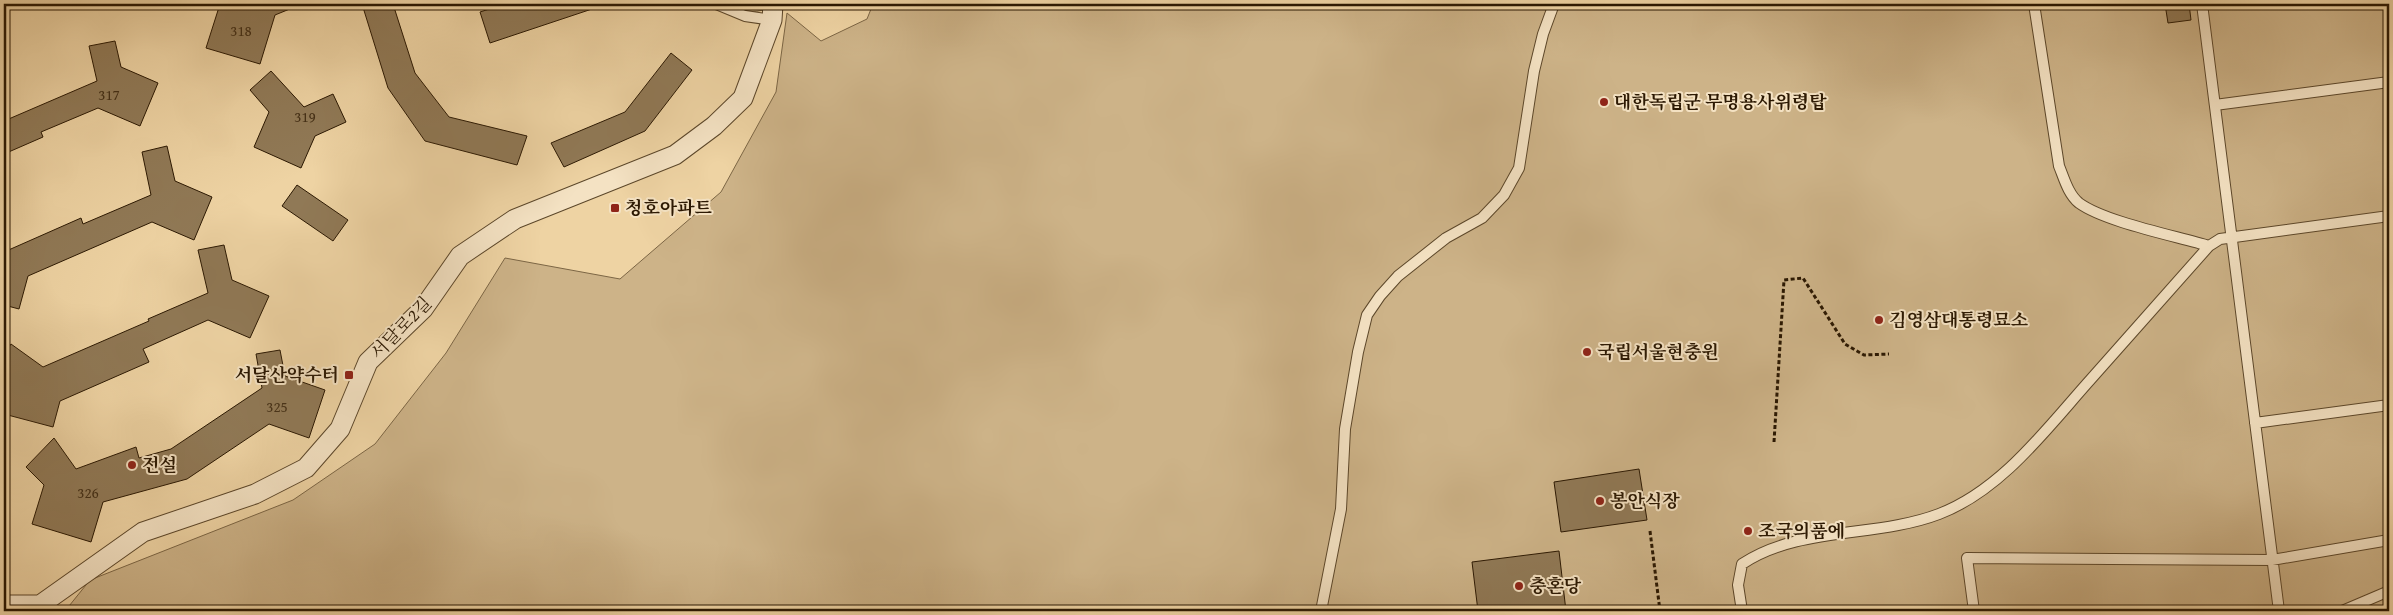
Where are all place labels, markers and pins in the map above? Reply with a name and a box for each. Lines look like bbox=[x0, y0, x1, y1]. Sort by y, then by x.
place label: 대한독립군 무명용사위령탑 bbox=[1614, 88, 1827, 115]
marker: 대한독립군 무명용사위령탑 bbox=[1598, 96, 1610, 108]
place label: 청호아파트 bbox=[625, 194, 713, 221]
marker: 청호아파트 bbox=[609, 202, 621, 214]
place label: 김영삼대통령묘소 bbox=[1889, 306, 2029, 333]
marker: 김영삼대통령묘소 bbox=[1873, 314, 1885, 326]
place label: 국립서울현충원 bbox=[1597, 338, 1719, 365]
marker: 국립서울현충원 bbox=[1581, 346, 1593, 358]
place label: 서달산약수터 bbox=[235, 361, 339, 388]
marker: 서달산약수터 bbox=[343, 369, 355, 381]
place label: 전설 bbox=[142, 451, 177, 478]
marker: 전설 bbox=[126, 459, 138, 471]
place label: 봉안식장 bbox=[1610, 487, 1680, 514]
marker: 봉안식장 bbox=[1594, 495, 1606, 507]
place label: 조국의품에 bbox=[1758, 517, 1845, 544]
marker: 조국의품에 bbox=[1742, 525, 1754, 537]
place label: 충혼당 bbox=[1529, 572, 1582, 599]
marker: 충혼당 bbox=[1513, 580, 1525, 592]

